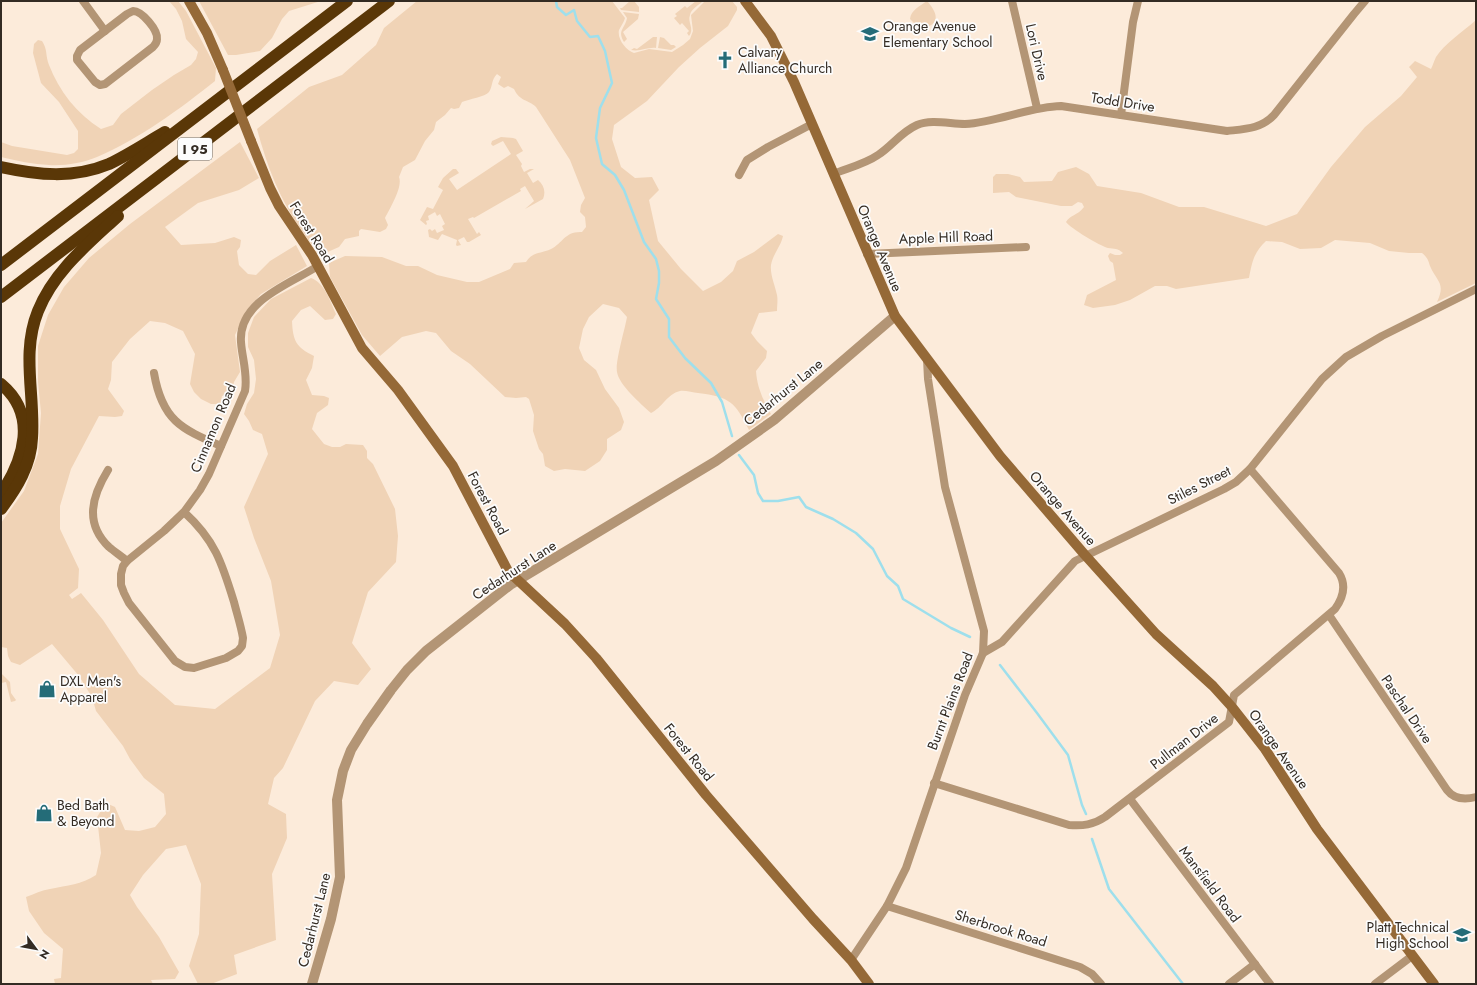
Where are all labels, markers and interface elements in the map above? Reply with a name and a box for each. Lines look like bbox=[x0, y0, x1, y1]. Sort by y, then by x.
place label: Orange Avenue Elementary School bbox=[883, 16, 993, 52]
street label: Lori Drive bbox=[1021, 22, 1053, 82]
school or university icon: Orange Avenue Elementary School bbox=[860, 24, 880, 44]
place label: Calvary Alliance Church bbox=[738, 42, 832, 78]
church icon: Calvary Alliance Church bbox=[715, 50, 735, 70]
street label: Todd Drive bbox=[1090, 87, 1156, 117]
road number: I 95 bbox=[178, 138, 212, 160]
street label: Forest Road bbox=[285, 197, 339, 267]
street label: Orange Avenue bbox=[853, 201, 907, 295]
street label: Apple Hill Road bbox=[899, 225, 993, 249]
street label: Cedarhurst Lane bbox=[739, 354, 827, 430]
street label: Cinnamon Road bbox=[185, 380, 241, 476]
street label: Stiles Street bbox=[1164, 460, 1235, 509]
street label: Orange Avenue bbox=[1025, 466, 1101, 550]
street label: Forest Road bbox=[463, 468, 513, 538]
street label: Cedarhurst Lane bbox=[468, 535, 560, 605]
street label: Burnt Plains Road bbox=[922, 649, 978, 753]
place label: DXL Men's Apparel bbox=[60, 671, 121, 707]
street label: Paschal Drive bbox=[1377, 671, 1437, 747]
shop icon: DXL Men's Apparel bbox=[37, 679, 57, 699]
street label: Orange Avenue bbox=[1244, 705, 1314, 793]
street label: Pullman Drive bbox=[1146, 708, 1222, 774]
street label: Forest Road bbox=[659, 719, 719, 785]
place label: Bed Bath & Beyond bbox=[57, 795, 114, 831]
shop icon: Bed Bath & Beyond bbox=[34, 803, 54, 823]
street label: Mansfield Road bbox=[1174, 841, 1246, 927]
street label: Cedarhurst Lane bbox=[293, 871, 335, 969]
street label: Sherbrook Road bbox=[952, 904, 1050, 952]
place label: Platt Technical High School bbox=[1366, 917, 1449, 953]
school or university icon: Platt Technical High School bbox=[1452, 925, 1472, 945]
north arrow bbox=[16, 929, 56, 969]
text: N bbox=[35, 946, 54, 962]

